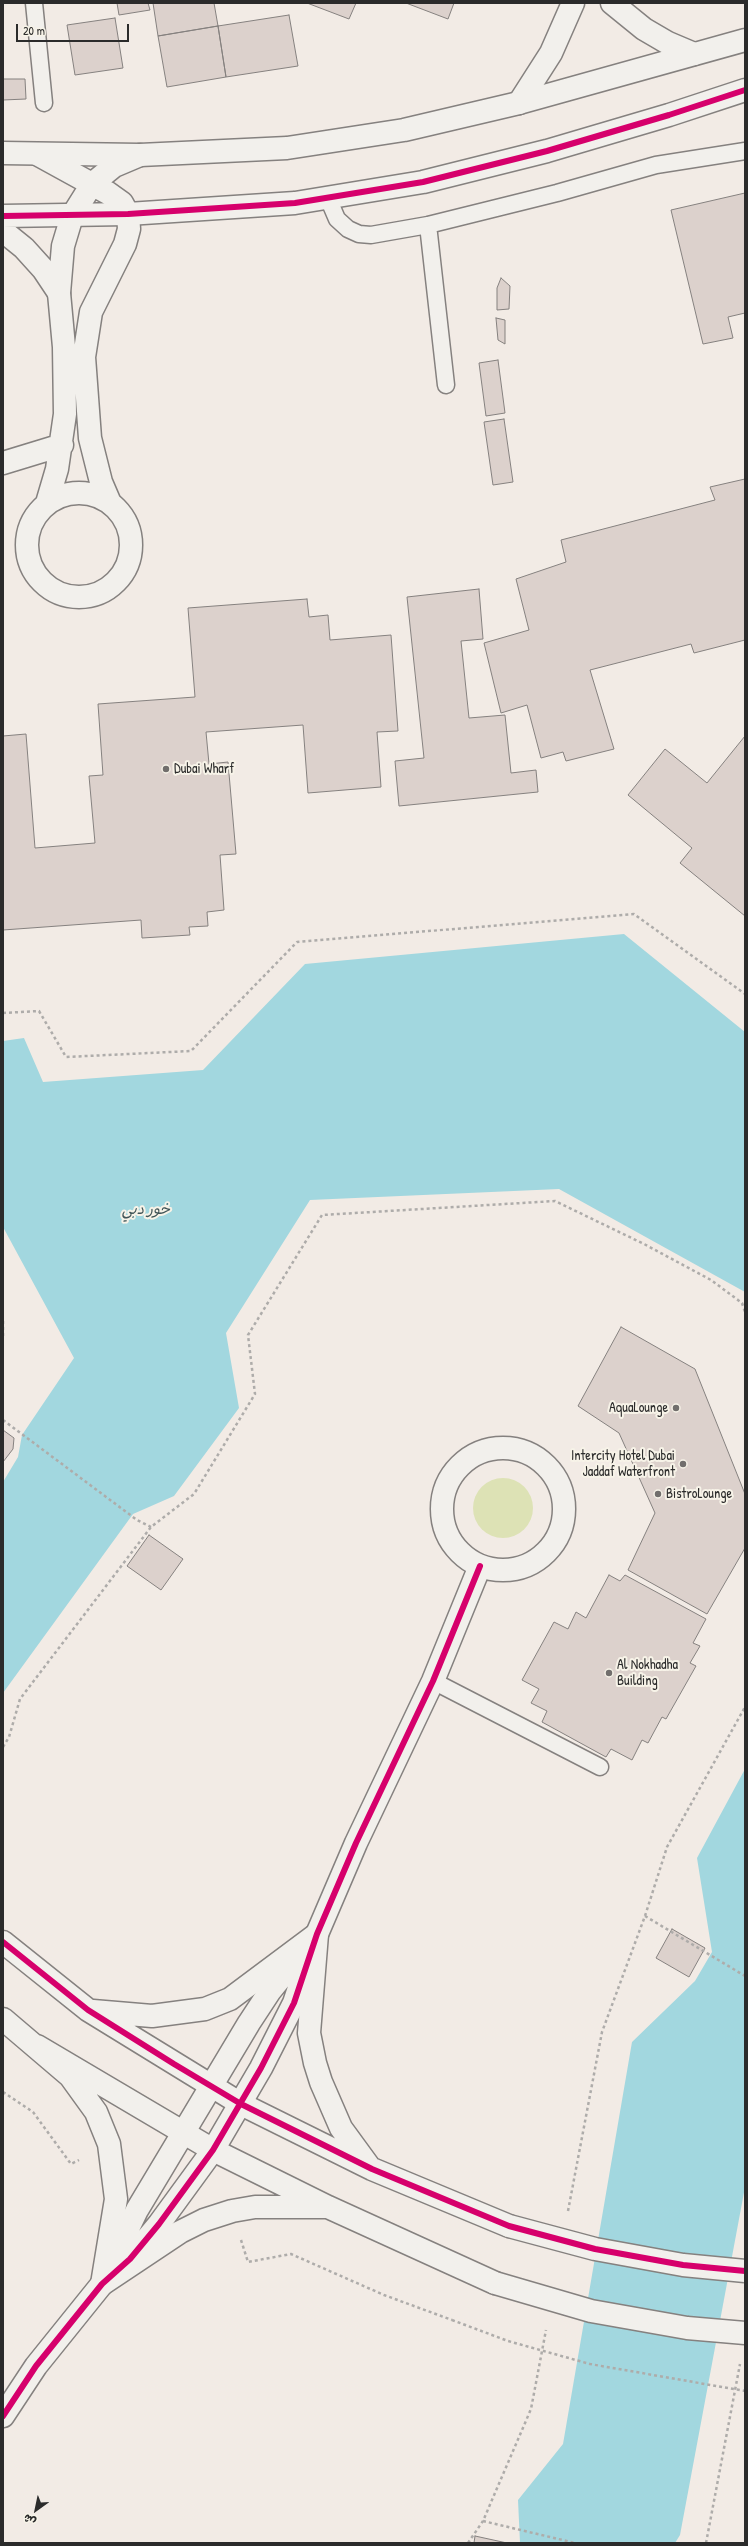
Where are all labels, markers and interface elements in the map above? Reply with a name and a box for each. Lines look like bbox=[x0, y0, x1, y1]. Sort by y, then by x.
scale bar bbox=[18, 16, 131, 42]
text: 20 m bbox=[23, 22, 45, 39]
place label: Dubai Wharf bbox=[174, 761, 234, 777]
marker: Dubai Wharf bbox=[161, 764, 171, 774]
water label: خور دبي bbox=[122, 1201, 170, 1219]
place label: AquaLounge bbox=[609, 1400, 668, 1416]
marker: AquaLounge bbox=[671, 1403, 681, 1413]
place label: Intercity Hotel Dubai Jaddaf Waterfront bbox=[571, 1448, 675, 1480]
marker: Intercity Hotel Dubai Jaddaf Waterfront bbox=[678, 1459, 688, 1469]
place label: BistroLounge bbox=[666, 1486, 732, 1502]
marker: BistroLounge bbox=[653, 1489, 663, 1499]
place label: Al Nokhadha Building bbox=[617, 1657, 678, 1690]
marker: Al Nokhadha Building bbox=[604, 1668, 614, 1678]
north arrow bbox=[16, 2490, 56, 2530]
text: ش bbox=[21, 2511, 38, 2529]

